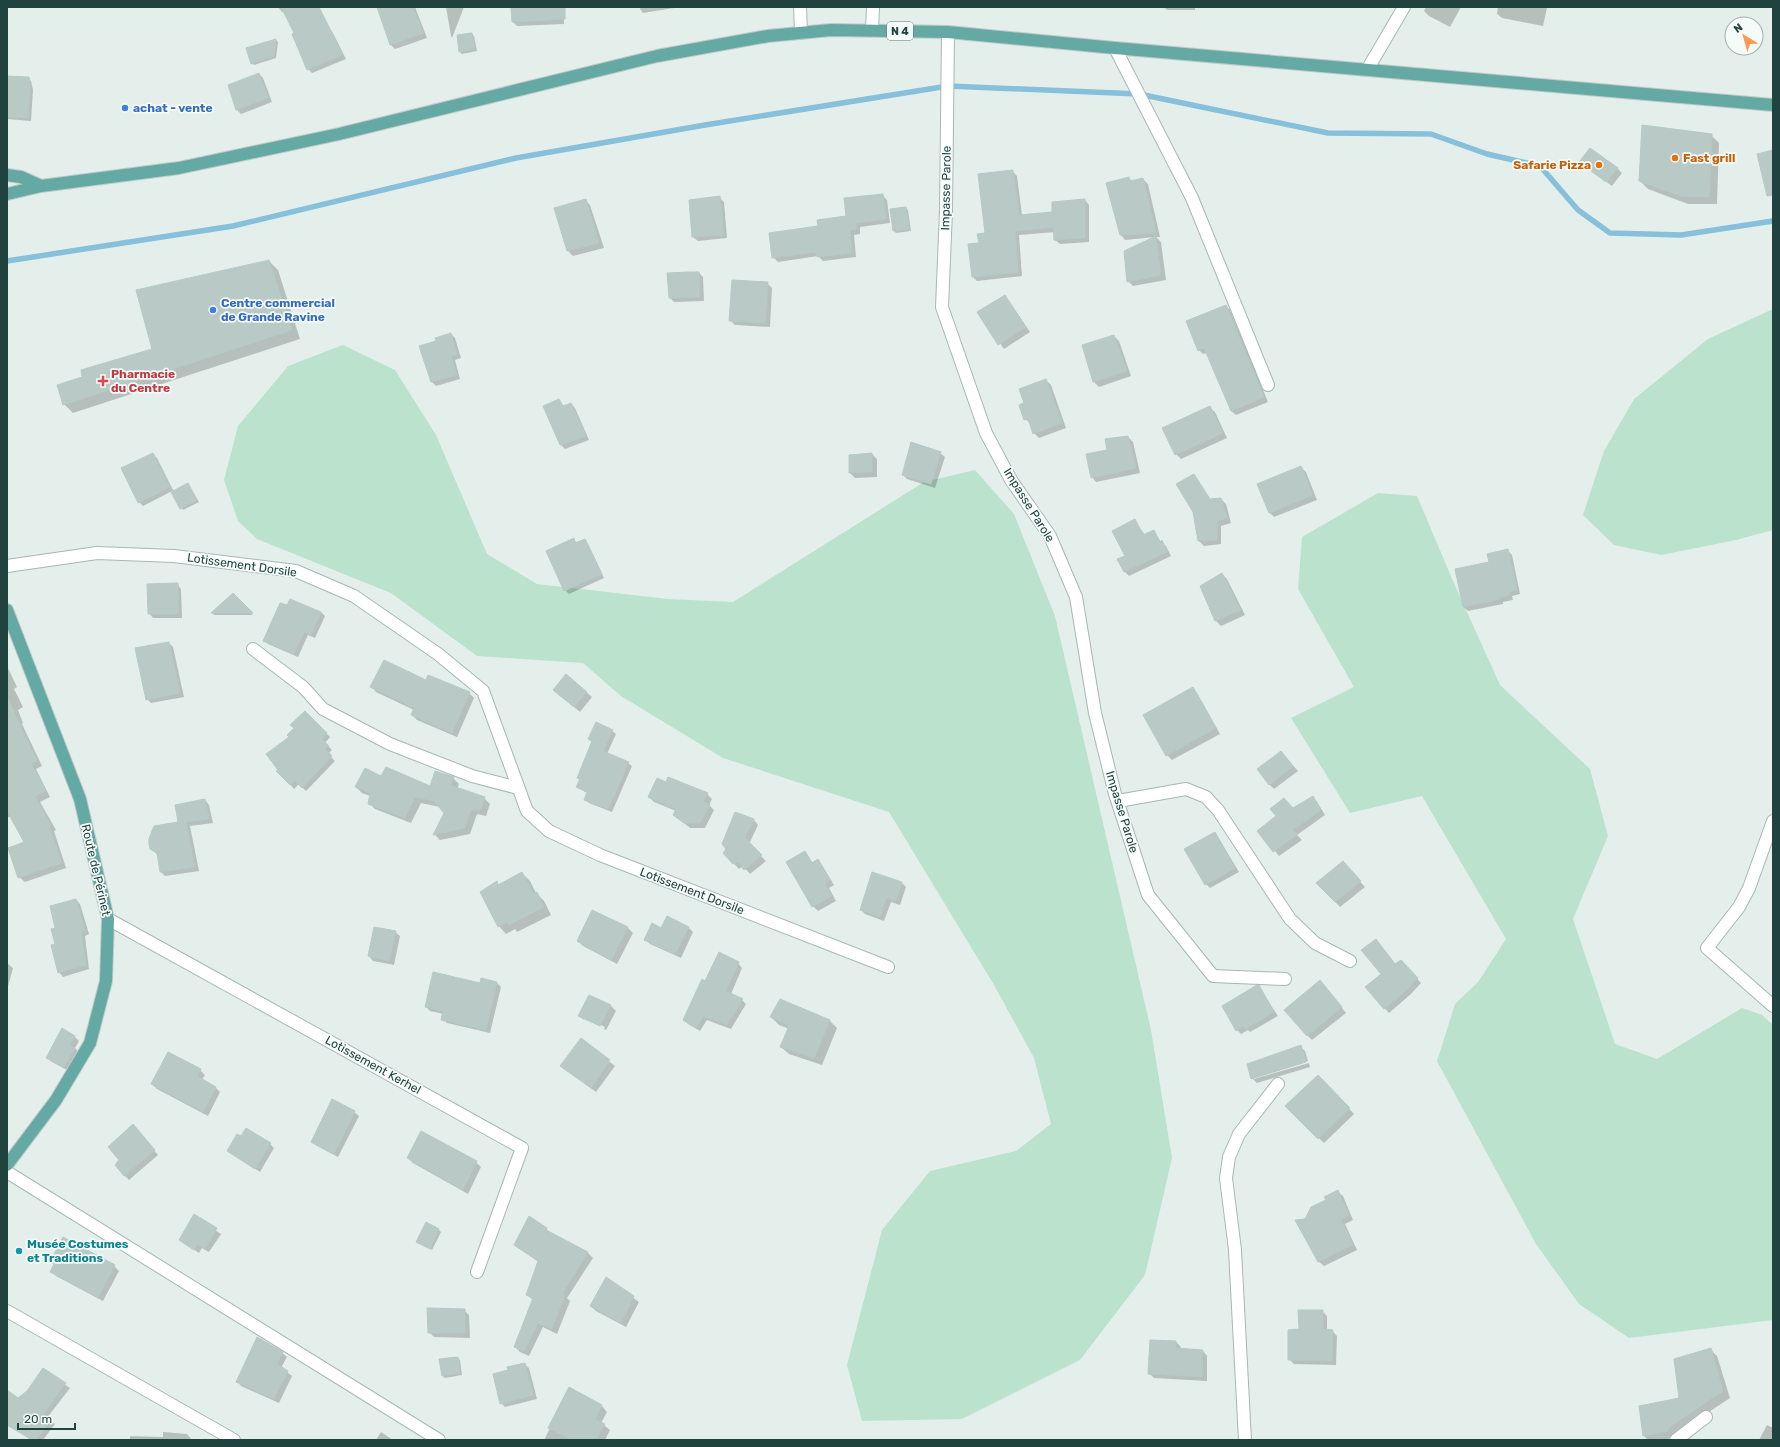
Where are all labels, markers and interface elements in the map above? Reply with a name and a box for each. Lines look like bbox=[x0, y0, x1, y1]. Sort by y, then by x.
north arrow bbox=[1724, 16, 1764, 56]
text: N bbox=[1731, 21, 1745, 36]
road number: N 4 bbox=[887, 22, 913, 40]
place label: achat - vente bbox=[133, 101, 213, 115]
marker: achat - vente bbox=[120, 103, 130, 113]
street label: Impasse Parole bbox=[938, 145, 954, 231]
place label: Fast grill bbox=[1683, 151, 1735, 165]
marker: Fast grill bbox=[1670, 153, 1680, 163]
place label: Safarie Pizza bbox=[1513, 158, 1591, 172]
marker: Safarie Pizza bbox=[1594, 160, 1604, 170]
place label: Centre commercial de Grande Ravine bbox=[221, 296, 335, 324]
marker: Centre commercial de Grande Ravine bbox=[208, 305, 218, 315]
place label: Pharmacie du Centre bbox=[111, 367, 175, 395]
marker: Pharmacie du Centre bbox=[98, 376, 108, 386]
street label: Impasse Parole bbox=[1001, 465, 1058, 545]
street label: Lotissement Dorsile bbox=[186, 550, 298, 580]
street label: Impasse Parole bbox=[1103, 769, 1141, 855]
street label: Route de Périnet bbox=[79, 823, 113, 917]
street label: Lotissement Dorsile bbox=[638, 865, 746, 917]
street label: Lotissement Kerhel bbox=[323, 1033, 423, 1097]
place label: Musée Costumes et Traditions bbox=[27, 1237, 129, 1265]
marker: Musée Costumes et Traditions bbox=[14, 1246, 24, 1256]
scale bar bbox=[18, 1405, 75, 1431]
text: 20 m bbox=[24, 1412, 52, 1426]

